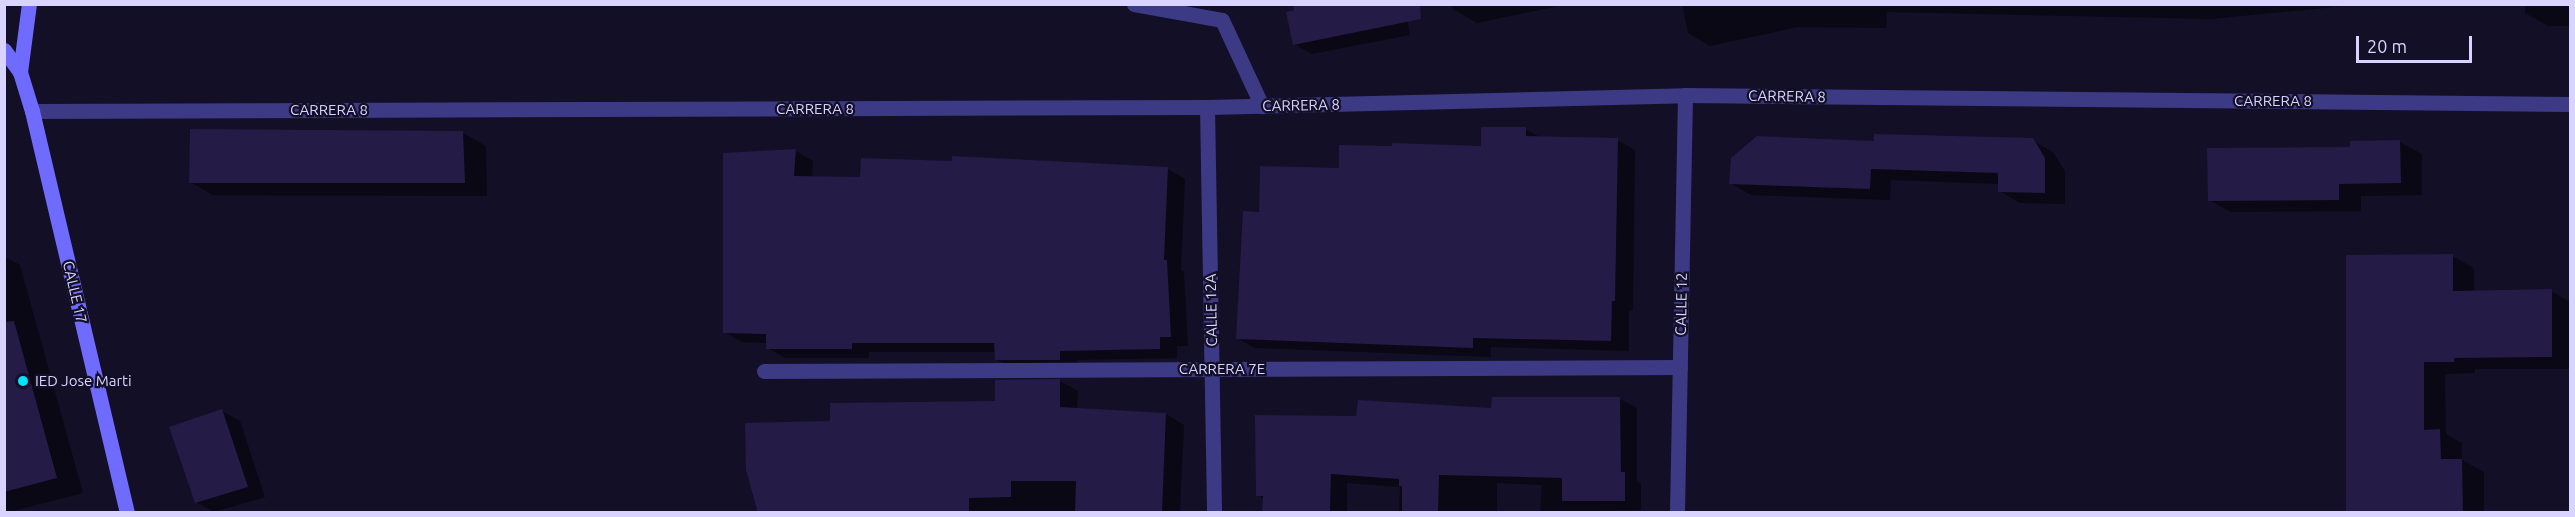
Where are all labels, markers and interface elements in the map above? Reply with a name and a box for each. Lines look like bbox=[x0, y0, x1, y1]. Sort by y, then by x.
scale bar bbox=[2359, 24, 2474, 62]
text: 20 m bbox=[2367, 36, 2407, 56]
street label: CARRERA 8 bbox=[1748, 86, 1826, 106]
street label: CARRERA 8 bbox=[2234, 92, 2312, 110]
street label: CARRERA 8 bbox=[1262, 95, 1340, 115]
street label: CARRERA 8 bbox=[776, 100, 854, 118]
street label: CARRERA 8 bbox=[290, 101, 368, 119]
street label: CALLE 17 bbox=[59, 259, 91, 325]
street label: CALLE 12 bbox=[1671, 272, 1691, 336]
street label: CALLE 12A bbox=[1201, 273, 1221, 347]
street label: CARRERA 7E bbox=[1179, 360, 1265, 378]
place label: IED Jose Marti bbox=[35, 372, 132, 390]
marker: IED Jose Marti bbox=[16, 374, 30, 388]

